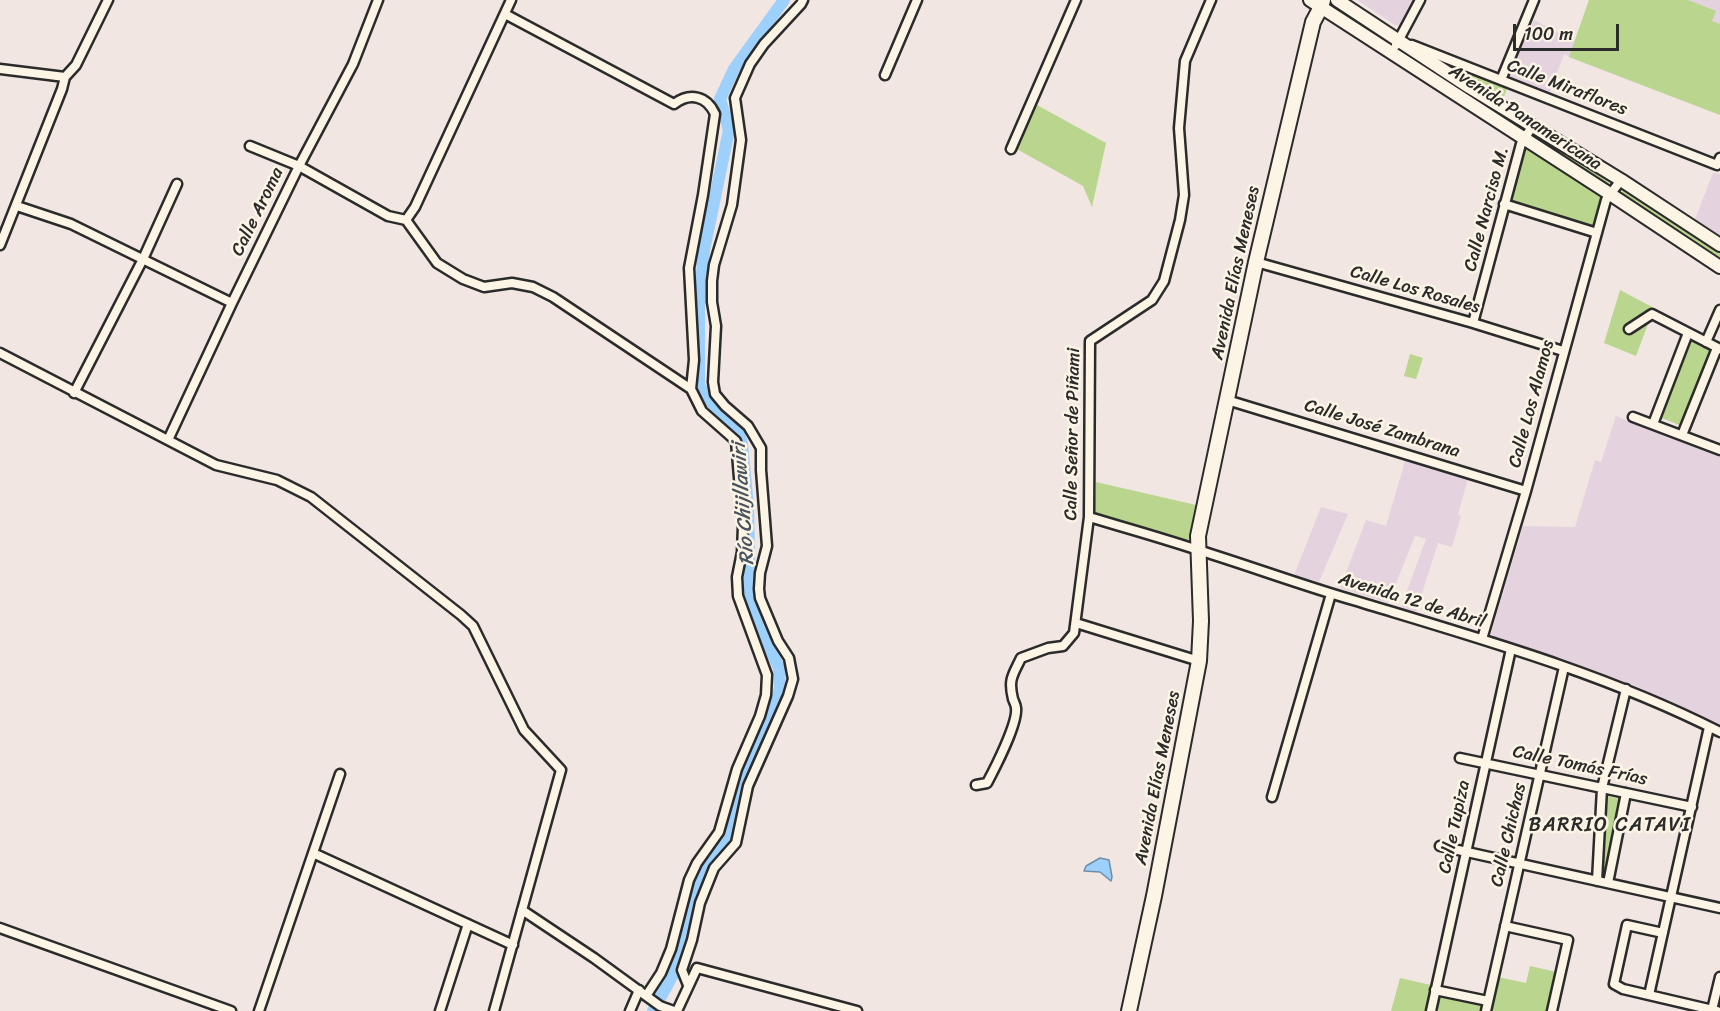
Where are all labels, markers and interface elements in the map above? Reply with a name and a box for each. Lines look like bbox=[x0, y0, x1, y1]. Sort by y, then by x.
scale bar bbox=[1516, 12, 1622, 50]
text: 100 m bbox=[1524, 18, 1573, 50]
street label: Calle Miraflores bbox=[1504, 55, 1630, 121]
street label: Avenida Panamericana bbox=[1445, 61, 1605, 175]
street label: Calle Narciso M. bbox=[1460, 144, 1514, 274]
street label: Calle Aroma bbox=[227, 164, 289, 260]
street label: Avenida Elías Meneses bbox=[1207, 184, 1265, 362]
street label: Calle Los Rosales bbox=[1348, 261, 1482, 319]
street label: Calle Los Alamos bbox=[1505, 338, 1559, 470]
street label: Calle Señor de Piñami bbox=[1061, 347, 1085, 521]
street label: Calle José Zambrana bbox=[1302, 395, 1462, 463]
water label: Río Chijllawiri bbox=[728, 442, 760, 566]
street label: Avenida 12 de Abril bbox=[1336, 568, 1488, 634]
street label: Avenida Elías Meneses bbox=[1131, 689, 1185, 867]
street label: Calle Tomás Frías bbox=[1511, 741, 1649, 791]
street label: Calle Tupiza bbox=[1435, 779, 1475, 875]
street label: Calle Chichas bbox=[1487, 781, 1531, 889]
district label: BARRIO CATAVI bbox=[1531, 814, 1689, 838]

